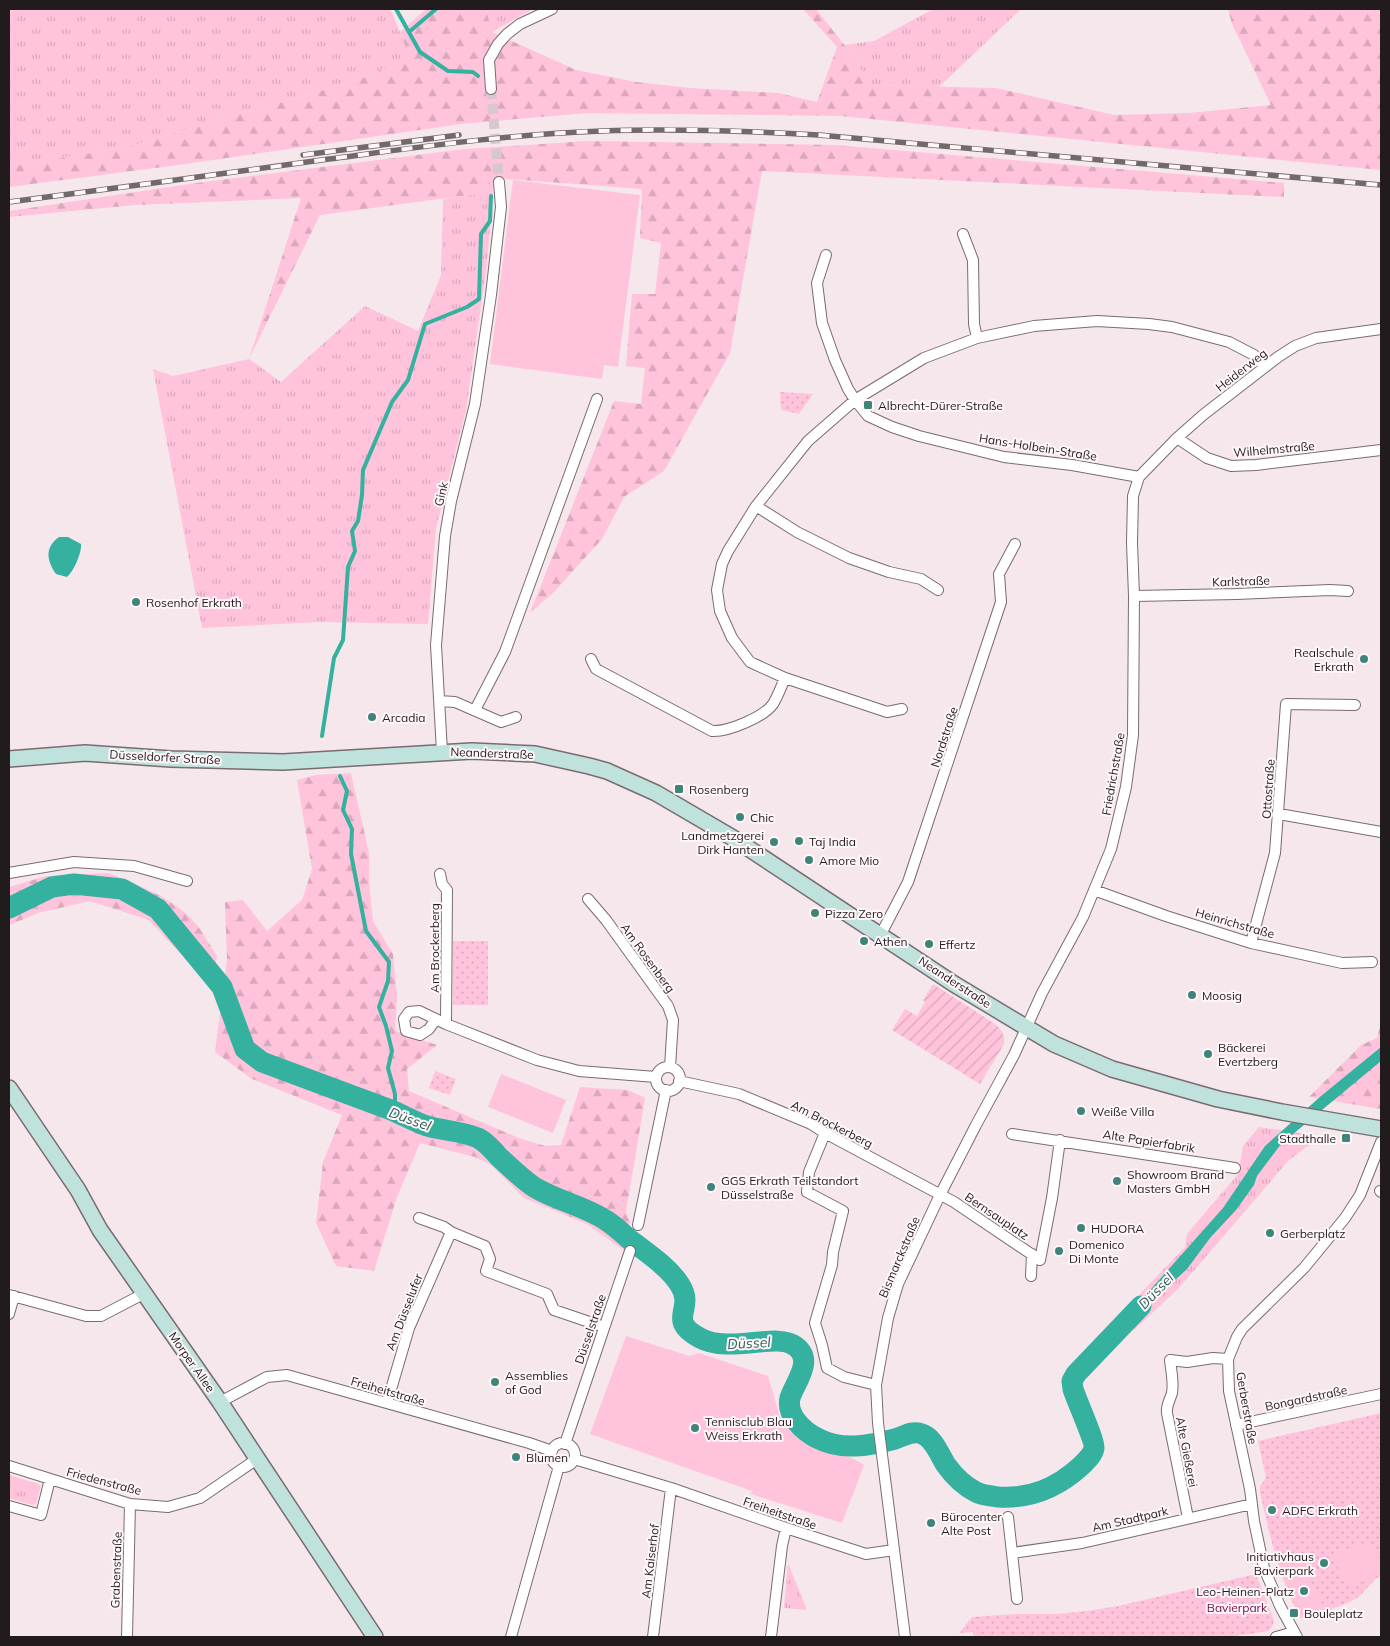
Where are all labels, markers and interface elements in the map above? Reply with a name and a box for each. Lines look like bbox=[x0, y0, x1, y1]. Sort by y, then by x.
street label: Heiderweg bbox=[1212, 345, 1270, 395]
place label: Albrecht-Dürer-Straße bbox=[878, 398, 1003, 413]
marker: Albrecht-Dürer-Straße bbox=[862, 399, 874, 411]
street label: Hans-Holbein-Straße bbox=[978, 430, 1098, 464]
street label: Wilhelmstraße bbox=[1233, 438, 1315, 460]
street label: Gink bbox=[431, 479, 451, 508]
street label: Karlstraße bbox=[1212, 572, 1270, 590]
place label: Rosenhof Erkrath bbox=[146, 595, 242, 610]
marker: Rosenhof Erkrath bbox=[130, 596, 142, 608]
place label: Realschule Erkrath bbox=[1294, 645, 1354, 674]
marker: Realschule Erkrath bbox=[1358, 653, 1370, 665]
street label: Nordstraße bbox=[927, 705, 961, 769]
place label: Arcadia bbox=[382, 710, 425, 725]
marker: Arcadia bbox=[366, 711, 378, 723]
street label: Friedrichstraße bbox=[1098, 732, 1128, 816]
street label: Neanderstraße bbox=[450, 744, 534, 762]
street label: Düsseldorfer Straße bbox=[109, 747, 221, 767]
street label: Ottostraße bbox=[1258, 759, 1278, 819]
place label: Rosenberg bbox=[689, 782, 749, 797]
marker: Rosenberg bbox=[673, 783, 685, 795]
place label: Chic bbox=[750, 810, 774, 825]
marker: Chic bbox=[734, 811, 746, 823]
place label: Landmetzgerei Dirk Hanten bbox=[681, 828, 764, 857]
place label: Taj India bbox=[809, 834, 856, 849]
marker: Taj India bbox=[793, 835, 805, 847]
marker: Landmetzgerei Dirk Hanten bbox=[768, 836, 780, 848]
place label: Amore Mio bbox=[819, 853, 879, 868]
marker: Amore Mio bbox=[803, 854, 815, 866]
street label: Am Brockerberg bbox=[427, 903, 442, 993]
street label: Heinrichstraße bbox=[1194, 905, 1276, 941]
place label: Pizza Zero bbox=[825, 906, 883, 921]
marker: Pizza Zero bbox=[809, 907, 821, 919]
street label: Am Rosenberg bbox=[618, 920, 678, 996]
place label: Athen bbox=[874, 934, 907, 949]
marker: Athen bbox=[858, 935, 870, 947]
place label: Effertz bbox=[939, 937, 975, 952]
marker: Effertz bbox=[923, 938, 935, 950]
street label: Neanderstraße bbox=[916, 953, 994, 1011]
place label: Moosig bbox=[1202, 988, 1242, 1003]
marker: Moosig bbox=[1186, 989, 1198, 1001]
place label: Bäckerei Evertzberg bbox=[1218, 1040, 1278, 1069]
marker: Bäckerei Evertzberg bbox=[1202, 1048, 1214, 1060]
street label: Am Brockerberg bbox=[789, 1097, 875, 1151]
water label: Düssel bbox=[387, 1103, 434, 1135]
place label: Weiße Villa bbox=[1091, 1104, 1154, 1119]
marker: Weiße Villa bbox=[1075, 1105, 1087, 1117]
street label: Alte Papierfabrik bbox=[1102, 1126, 1197, 1156]
place label: Stadthalle bbox=[1279, 1131, 1336, 1146]
marker: Stadthalle bbox=[1340, 1132, 1352, 1144]
place label: Showroom Brand Masters GmbH bbox=[1127, 1167, 1224, 1196]
place label: GGS Erkrath Teilstandort Düsselstraße bbox=[721, 1173, 858, 1202]
marker: Showroom Brand Masters GmbH bbox=[1111, 1175, 1123, 1187]
marker: GGS Erkrath Teilstandort Düsselstraße bbox=[705, 1181, 717, 1193]
street label: Bernsauplatz bbox=[962, 1189, 1032, 1243]
street label: Bismarckstraße bbox=[875, 1214, 923, 1300]
place label: HUDORA bbox=[1091, 1221, 1144, 1236]
marker: HUDORA bbox=[1075, 1222, 1087, 1234]
place label: Gerberplatz bbox=[1280, 1226, 1345, 1241]
marker: Gerberplatz bbox=[1264, 1227, 1276, 1239]
place label: Domenico Di Monte bbox=[1069, 1237, 1125, 1266]
marker: Domenico Di Monte bbox=[1053, 1245, 1065, 1257]
water label: Düssel bbox=[1134, 1269, 1178, 1313]
street label: Am Düsselufer bbox=[382, 1271, 426, 1353]
street label: Düsselstraße bbox=[571, 1292, 609, 1366]
street label: Morper Allee bbox=[166, 1329, 218, 1395]
water label: Düssel bbox=[727, 1333, 772, 1353]
place label: Assemblies of God bbox=[505, 1368, 568, 1397]
street label: Gerberstraße bbox=[1233, 1371, 1261, 1445]
street label: Freiheitstraße bbox=[349, 1373, 427, 1409]
marker: Assemblies of God bbox=[489, 1376, 501, 1388]
street label: Bongardstraße bbox=[1264, 1382, 1348, 1414]
place label: Tennisclub Blau Weiss Erkrath bbox=[705, 1414, 792, 1443]
street label: Alte Gießerei bbox=[1173, 1416, 1201, 1489]
marker: Tennisclub Blau Weiss Erkrath bbox=[689, 1422, 701, 1434]
place label: Blumen bbox=[526, 1450, 568, 1465]
marker: Blumen bbox=[510, 1451, 522, 1463]
street label: Friedenstraße bbox=[65, 1464, 143, 1498]
street label: Freiheitstraße bbox=[741, 1493, 819, 1533]
street label: Am Stadtpark bbox=[1090, 1503, 1170, 1535]
place label: ADFC Erkrath bbox=[1282, 1503, 1358, 1518]
marker: ADFC Erkrath bbox=[1266, 1504, 1278, 1516]
place label: Bürocenter Alte Post bbox=[941, 1509, 1002, 1538]
marker: Bürocenter Alte Post bbox=[925, 1517, 937, 1529]
street label: Am Kaiserhof bbox=[638, 1522, 662, 1599]
street label: Grabenstraße bbox=[107, 1531, 125, 1609]
place label: Initiativhaus Bavierpark bbox=[1246, 1549, 1315, 1578]
marker: Initiativhaus Bavierpark bbox=[1318, 1557, 1330, 1569]
place label: Leo-Heinen-Platz bbox=[1196, 1584, 1294, 1599]
marker: Leo-Heinen-Platz bbox=[1298, 1585, 1310, 1597]
park label: Bavierpark bbox=[1207, 1600, 1268, 1615]
place label: Bouleplatz bbox=[1304, 1606, 1363, 1621]
marker: Bouleplatz bbox=[1288, 1607, 1300, 1619]

